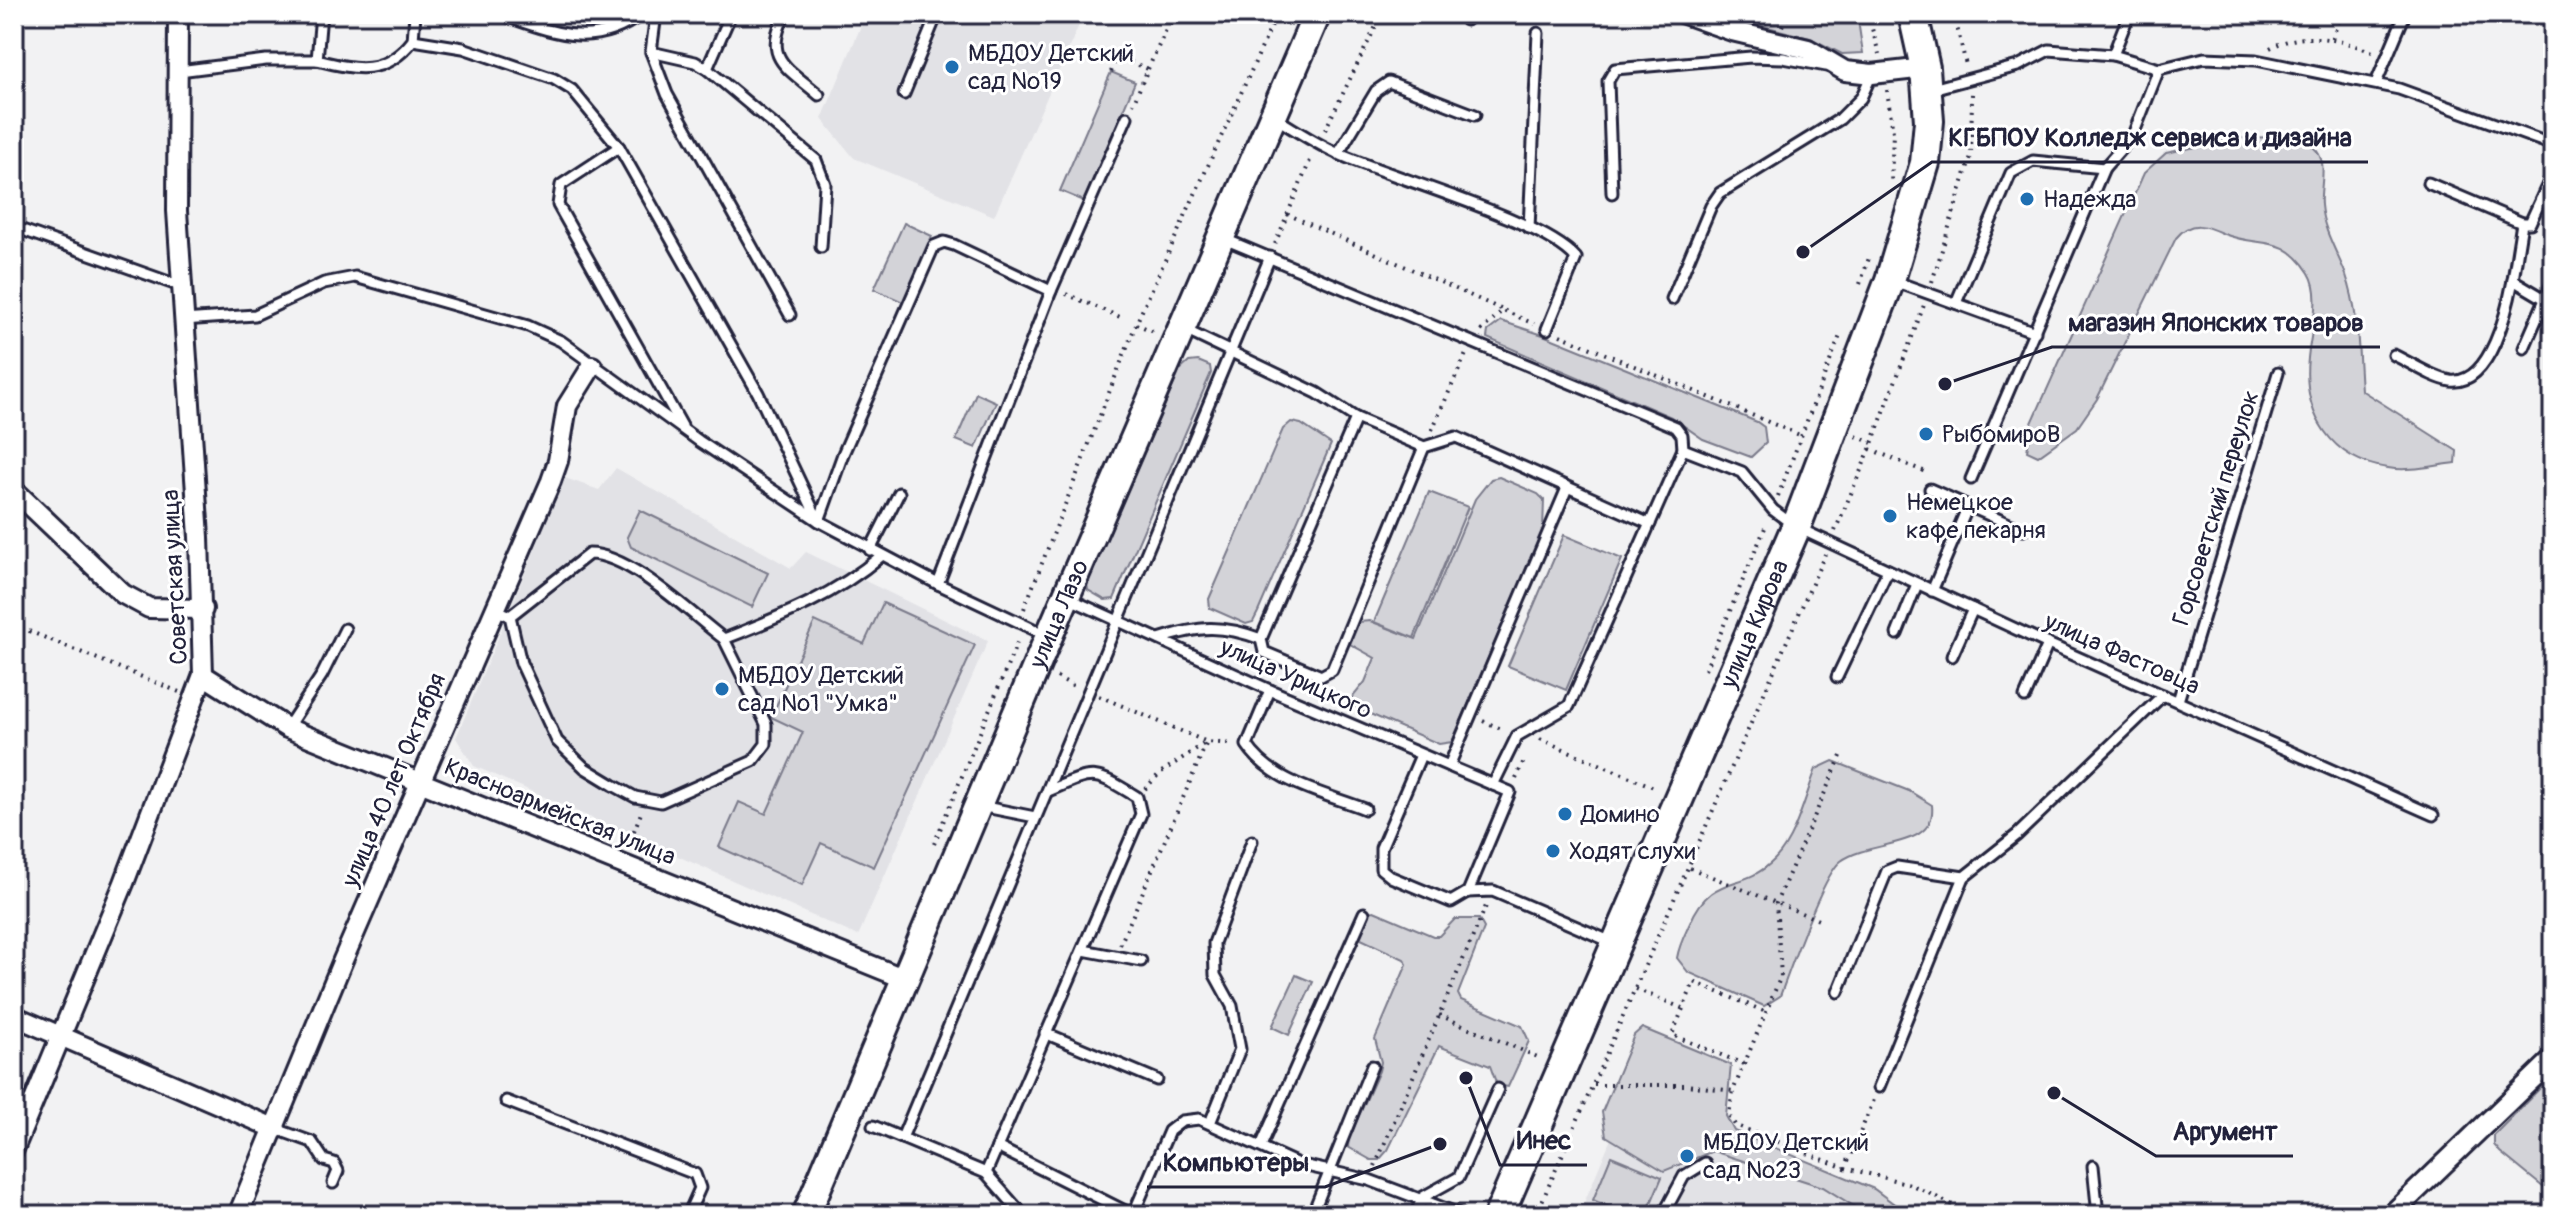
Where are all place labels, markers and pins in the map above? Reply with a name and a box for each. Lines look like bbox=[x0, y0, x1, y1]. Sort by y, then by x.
place label: МБДОУ Детский сад №19 bbox=[968, 39, 1134, 96]
marker: МБДОУ Детский сад №19 bbox=[943, 58, 961, 76]
callout: КГБПОУ Колледж сервиса и дизайна bbox=[1932, 112, 2368, 162]
place label: Надежда bbox=[2043, 185, 2137, 214]
marker: Надежда bbox=[2018, 190, 2036, 208]
callout: магазин Японских товаров bbox=[2052, 297, 2380, 347]
place label: РыбомироВ bbox=[1942, 420, 2060, 449]
marker: РыбомироВ bbox=[1917, 425, 1935, 443]
place label: Немецкое кафе пекарня bbox=[1906, 488, 2046, 545]
marker: Немецкое кафе пекарня bbox=[1881, 507, 1899, 525]
place label: МБДОУ Детский сад №1 "Умка" bbox=[738, 661, 904, 718]
marker: МБДОУ Детский сад №1 "Умка" bbox=[713, 680, 731, 698]
place label: Домино bbox=[1580, 800, 1660, 829]
marker: Домино bbox=[1556, 805, 1574, 823]
place label: Ходят слухи bbox=[1569, 837, 1696, 866]
marker: Ходят слухи bbox=[1544, 842, 1562, 860]
callout: Аргумент bbox=[2156, 1106, 2293, 1156]
callout: Инес bbox=[1500, 1115, 1587, 1165]
place label: МБДОУ Детский сад №23 bbox=[1703, 1128, 1869, 1185]
callout: Компьютеры bbox=[1147, 1137, 1325, 1187]
marker: МБДОУ Детский сад №23 bbox=[1678, 1147, 1696, 1165]

